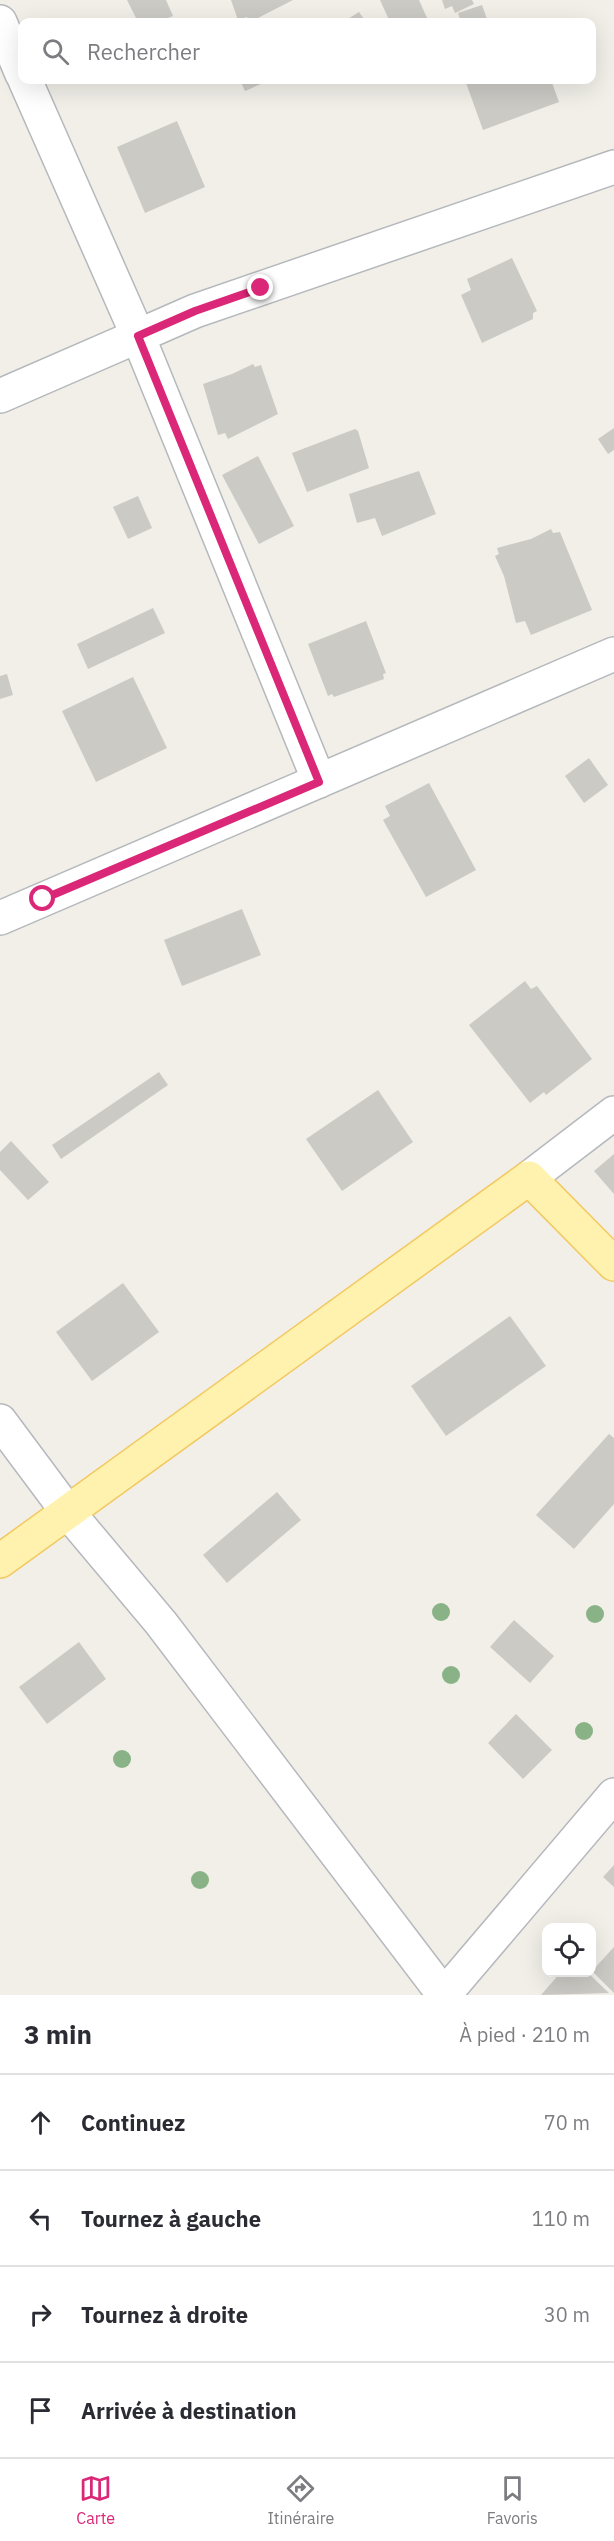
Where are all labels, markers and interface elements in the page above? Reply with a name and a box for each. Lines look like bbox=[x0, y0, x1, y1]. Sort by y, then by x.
search box bbox=[18, 18, 596, 84]
icon: search bbox=[39, 35, 72, 68]
text: Rechercher bbox=[87, 37, 200, 66]
route end bbox=[247, 274, 273, 300]
route start bbox=[29, 885, 55, 911]
map controls bbox=[542, 1923, 596, 1977]
button: locate bbox=[542, 1923, 596, 1977]
text: 3 min bbox=[24, 2017, 92, 2051]
text: À pied · 210 m bbox=[459, 2021, 590, 2048]
icon: ahead bbox=[24, 2106, 57, 2139]
text: Continuez bbox=[81, 2108, 185, 2137]
text: 70 m bbox=[544, 2109, 590, 2136]
icon: left bbox=[24, 2202, 57, 2235]
text: Tournez à gauche bbox=[81, 2204, 261, 2233]
text: 110 m bbox=[532, 2205, 590, 2232]
icon: right bbox=[24, 2298, 57, 2331]
text: Tournez à droite bbox=[81, 2300, 248, 2329]
text: 30 m bbox=[544, 2301, 590, 2328]
icon: arrive bbox=[24, 2394, 57, 2427]
text: Arrivée à destination bbox=[81, 2396, 297, 2425]
tab: Carte bbox=[76, 2472, 115, 2528]
tab: Itinéraire bbox=[267, 2472, 334, 2528]
tab: Favoris bbox=[487, 2472, 538, 2528]

